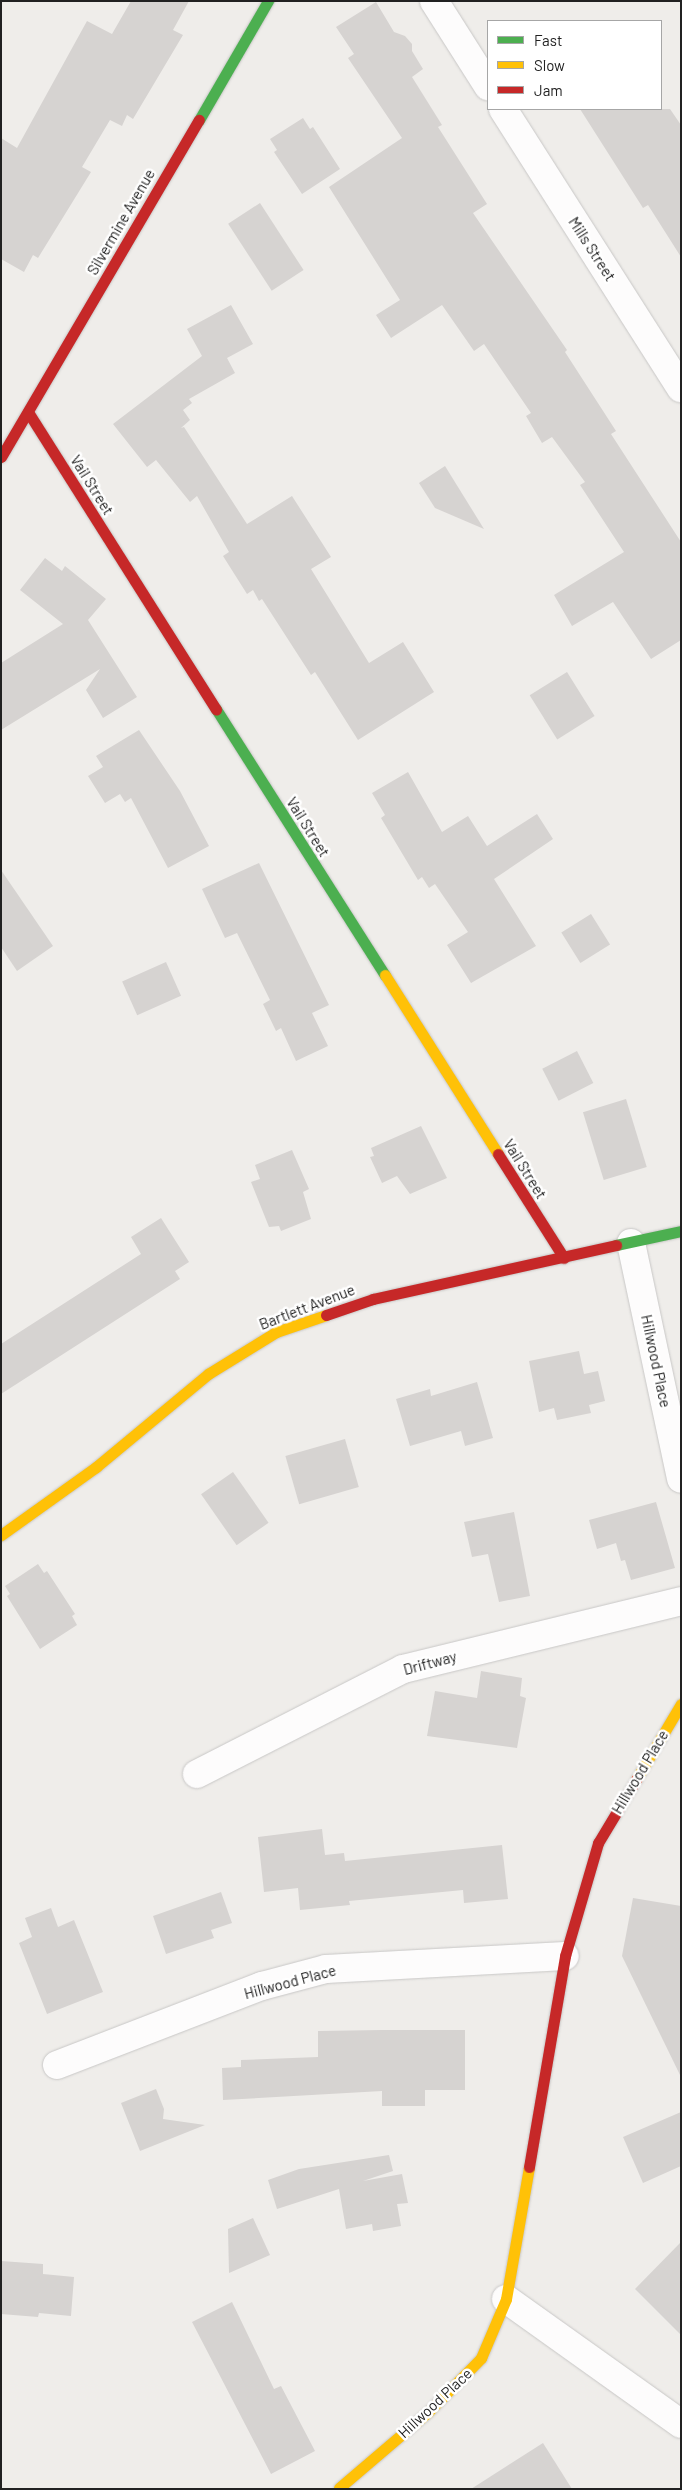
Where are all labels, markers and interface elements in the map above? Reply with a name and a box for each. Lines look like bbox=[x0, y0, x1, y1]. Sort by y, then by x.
legend bbox=[487, 20, 662, 110]
text: Fast bbox=[534, 31, 562, 49]
text: Slow bbox=[534, 56, 565, 74]
text: Jam bbox=[534, 81, 563, 99]
street label: Silvermine Avenue bbox=[83, 166, 159, 278]
street label: Mills Street bbox=[565, 214, 619, 284]
street label: Vail Street bbox=[67, 452, 117, 518]
street label: Vail Street bbox=[283, 794, 333, 860]
street label: Vail Street bbox=[500, 1136, 550, 1202]
street label: Bartlett Avenue bbox=[257, 1280, 357, 1334]
street label: Hillwood Place bbox=[637, 1313, 675, 1409]
street label: Driftway bbox=[401, 1647, 459, 1679]
street label: Hillwood Place bbox=[608, 1727, 672, 1817]
street label: Hillwood Place bbox=[242, 1961, 338, 2003]
street label: Hillwood Place bbox=[394, 2364, 476, 2442]

